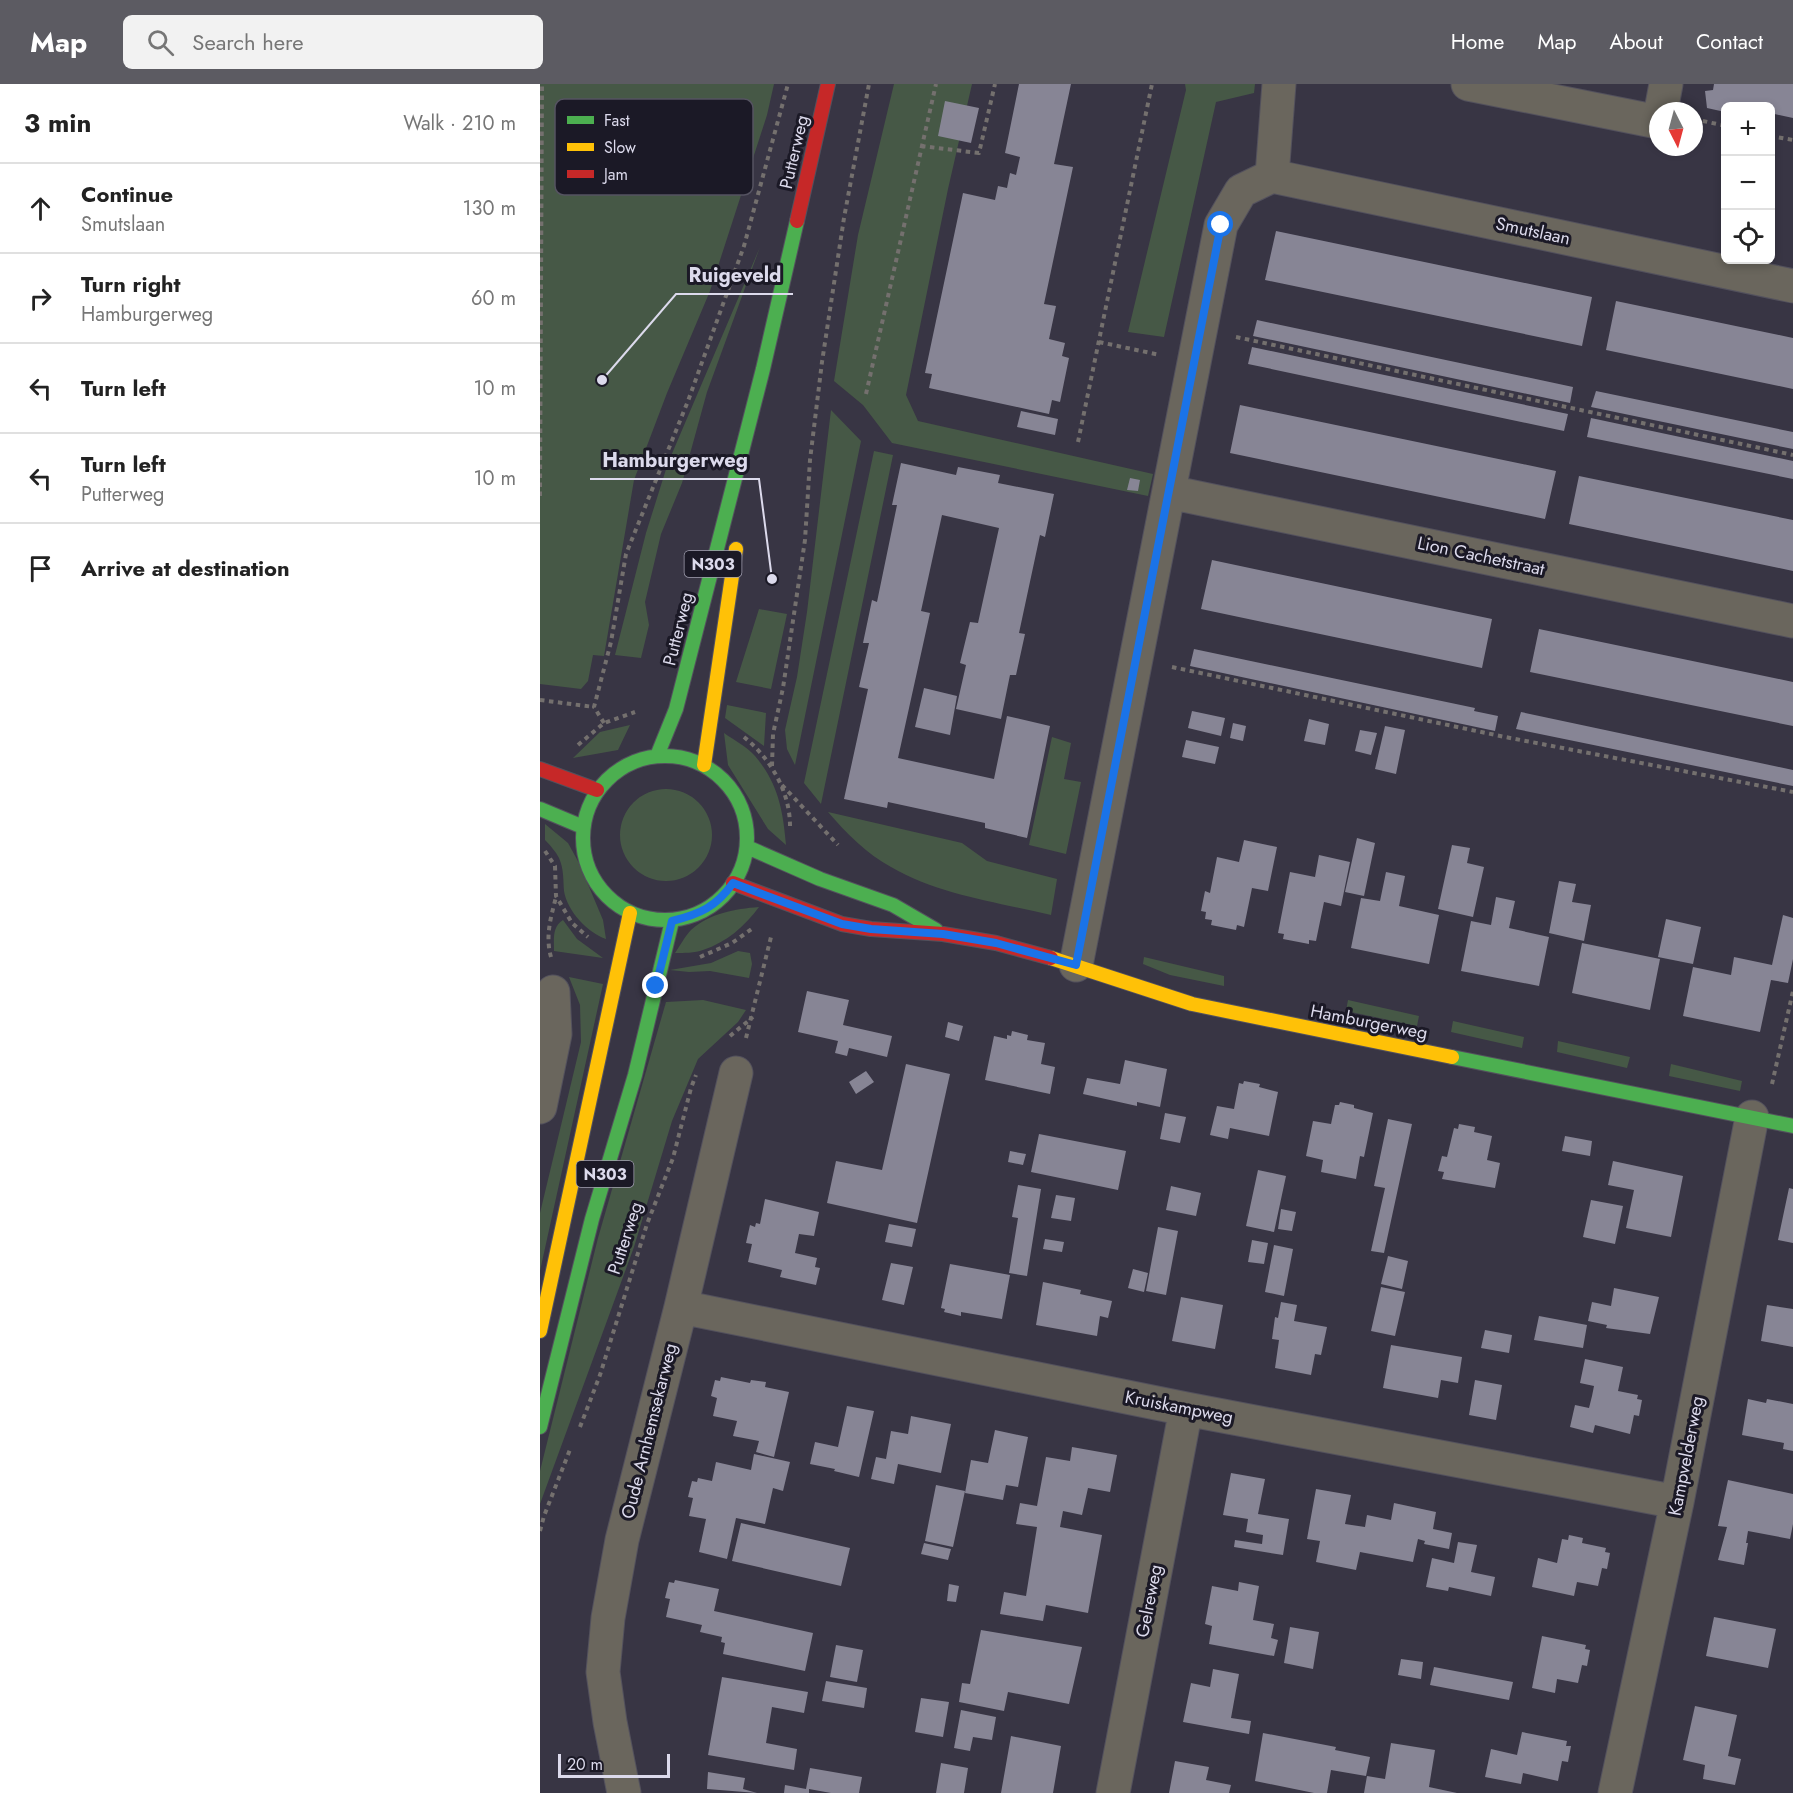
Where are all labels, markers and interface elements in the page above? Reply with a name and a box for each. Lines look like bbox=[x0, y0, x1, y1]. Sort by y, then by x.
search box bbox=[123, 15, 543, 69]
text: Map bbox=[30, 22, 87, 63]
icon: search bbox=[144, 26, 177, 59]
text: Search here bbox=[192, 26, 304, 58]
text: Home bbox=[1451, 27, 1504, 57]
text: Map bbox=[1537, 27, 1577, 57]
text: About bbox=[1610, 27, 1663, 57]
text: Contact bbox=[1696, 27, 1763, 57]
legend bbox=[555, 99, 753, 195]
north arrow bbox=[1649, 102, 1703, 156]
map controls bbox=[1721, 102, 1775, 264]
button: + bbox=[1721, 102, 1775, 156]
text: 3 min bbox=[24, 104, 91, 142]
text: Walk · 210 m bbox=[403, 109, 516, 138]
text: Fast bbox=[604, 109, 630, 132]
street label: Putterweg bbox=[773, 112, 815, 192]
text: Slow bbox=[604, 136, 636, 159]
button: − bbox=[1721, 156, 1775, 210]
text: Jam bbox=[602, 163, 628, 186]
text: Continue bbox=[81, 178, 173, 210]
icon: ahead bbox=[24, 192, 57, 225]
text: 130 m bbox=[462, 194, 516, 223]
text: Smutslaan bbox=[81, 210, 165, 239]
street label: Smutslaan bbox=[1493, 210, 1573, 252]
button: locate bbox=[1721, 210, 1775, 264]
route start bbox=[1207, 211, 1233, 237]
callout: Ruigeveld bbox=[676, 256, 793, 294]
text: Ruigeveld bbox=[689, 261, 781, 290]
text: Turn right bbox=[81, 268, 181, 300]
icon: right bbox=[24, 282, 57, 315]
text: 60 m bbox=[471, 284, 516, 313]
text: Hamburgerweg bbox=[81, 300, 213, 329]
icon: left bbox=[24, 372, 57, 405]
text: Turn left bbox=[81, 372, 166, 404]
text: 10 m bbox=[473, 374, 516, 403]
callout: Hamburgerweg bbox=[590, 441, 759, 479]
text: Hamburgerweg bbox=[602, 446, 748, 475]
text: Turn left bbox=[81, 448, 166, 480]
icon: left bbox=[24, 462, 57, 495]
text: 10 m bbox=[473, 464, 516, 493]
text: Putterweg bbox=[81, 480, 164, 509]
street label: Lion Cachetstraat bbox=[1415, 530, 1548, 582]
road number: N303 bbox=[684, 551, 741, 577]
icon: arrive bbox=[24, 552, 57, 585]
text: Arrive at destination bbox=[81, 552, 290, 584]
street label: Putterweg bbox=[656, 589, 700, 669]
route end bbox=[642, 972, 668, 998]
street label: Hamburgerweg bbox=[1308, 998, 1430, 1046]
road number: N303 bbox=[576, 1161, 634, 1187]
street label: Putterweg bbox=[601, 1198, 649, 1278]
street label: Oude Arnhemsekarweg bbox=[615, 1340, 683, 1522]
street label: Kruiskampweg bbox=[1123, 1384, 1235, 1430]
street label: Kampvelderweg bbox=[1662, 1394, 1710, 1518]
street label: Gelreweg bbox=[1129, 1562, 1169, 1640]
scale bar bbox=[558, 1751, 670, 1778]
text: 20 m bbox=[567, 1753, 603, 1776]

